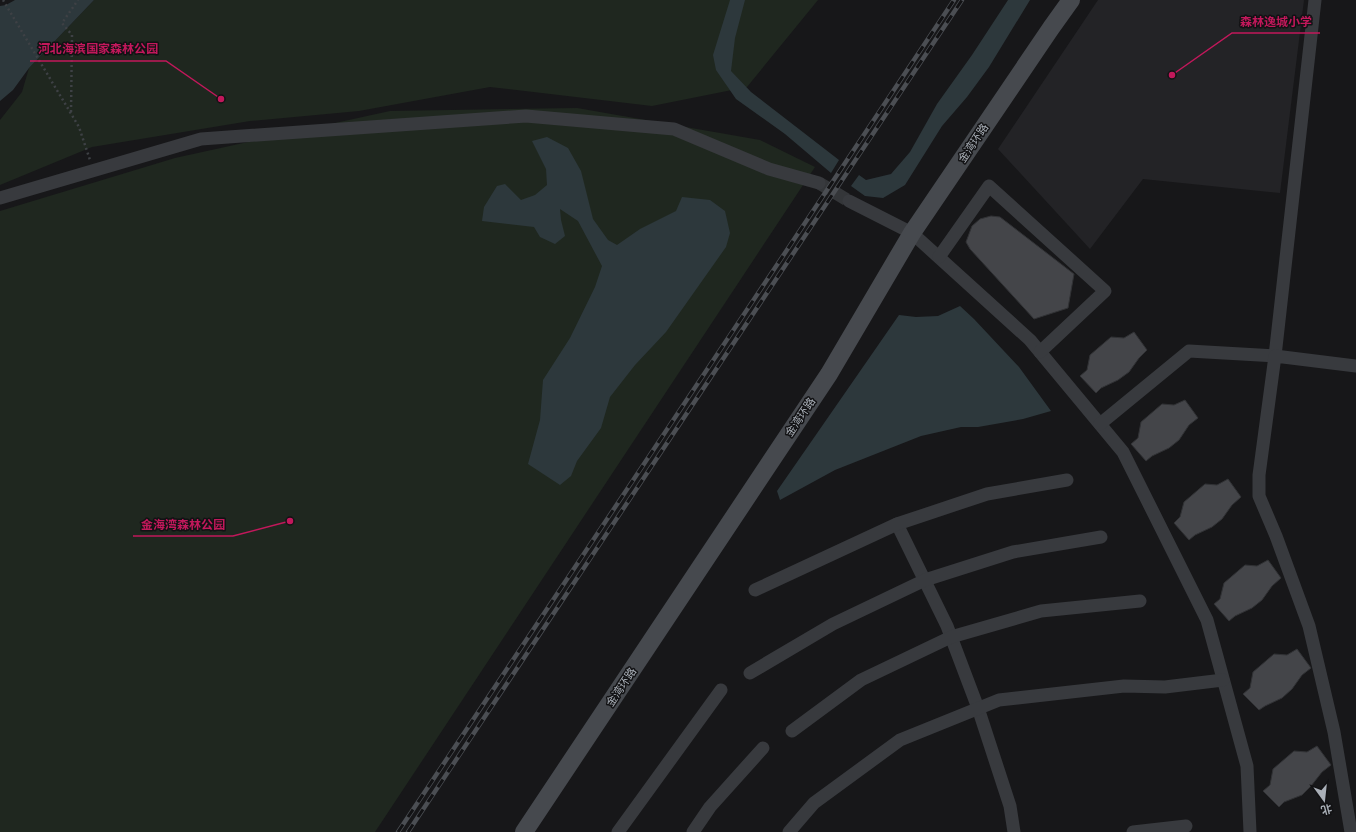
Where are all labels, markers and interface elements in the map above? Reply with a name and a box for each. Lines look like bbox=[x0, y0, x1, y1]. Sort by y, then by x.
callout: 森林逸城小学 bbox=[1232, 9, 1320, 33]
text: 森林逸城小学 bbox=[1240, 15, 1312, 29]
callout: 河北海滨国家森林公园 bbox=[30, 37, 166, 61]
text: 河北海滨国家森林公园 bbox=[38, 42, 158, 56]
street label: 金湾环路 bbox=[956, 121, 990, 165]
street label: 金湾环路 bbox=[783, 395, 817, 439]
callout: 金海湾森林公园 bbox=[133, 512, 233, 536]
text: 金海湾森林公园 bbox=[141, 518, 225, 532]
street label: 金湾环路 bbox=[604, 665, 638, 709]
north arrow bbox=[1304, 780, 1344, 820]
text: 北 bbox=[1320, 802, 1333, 817]

